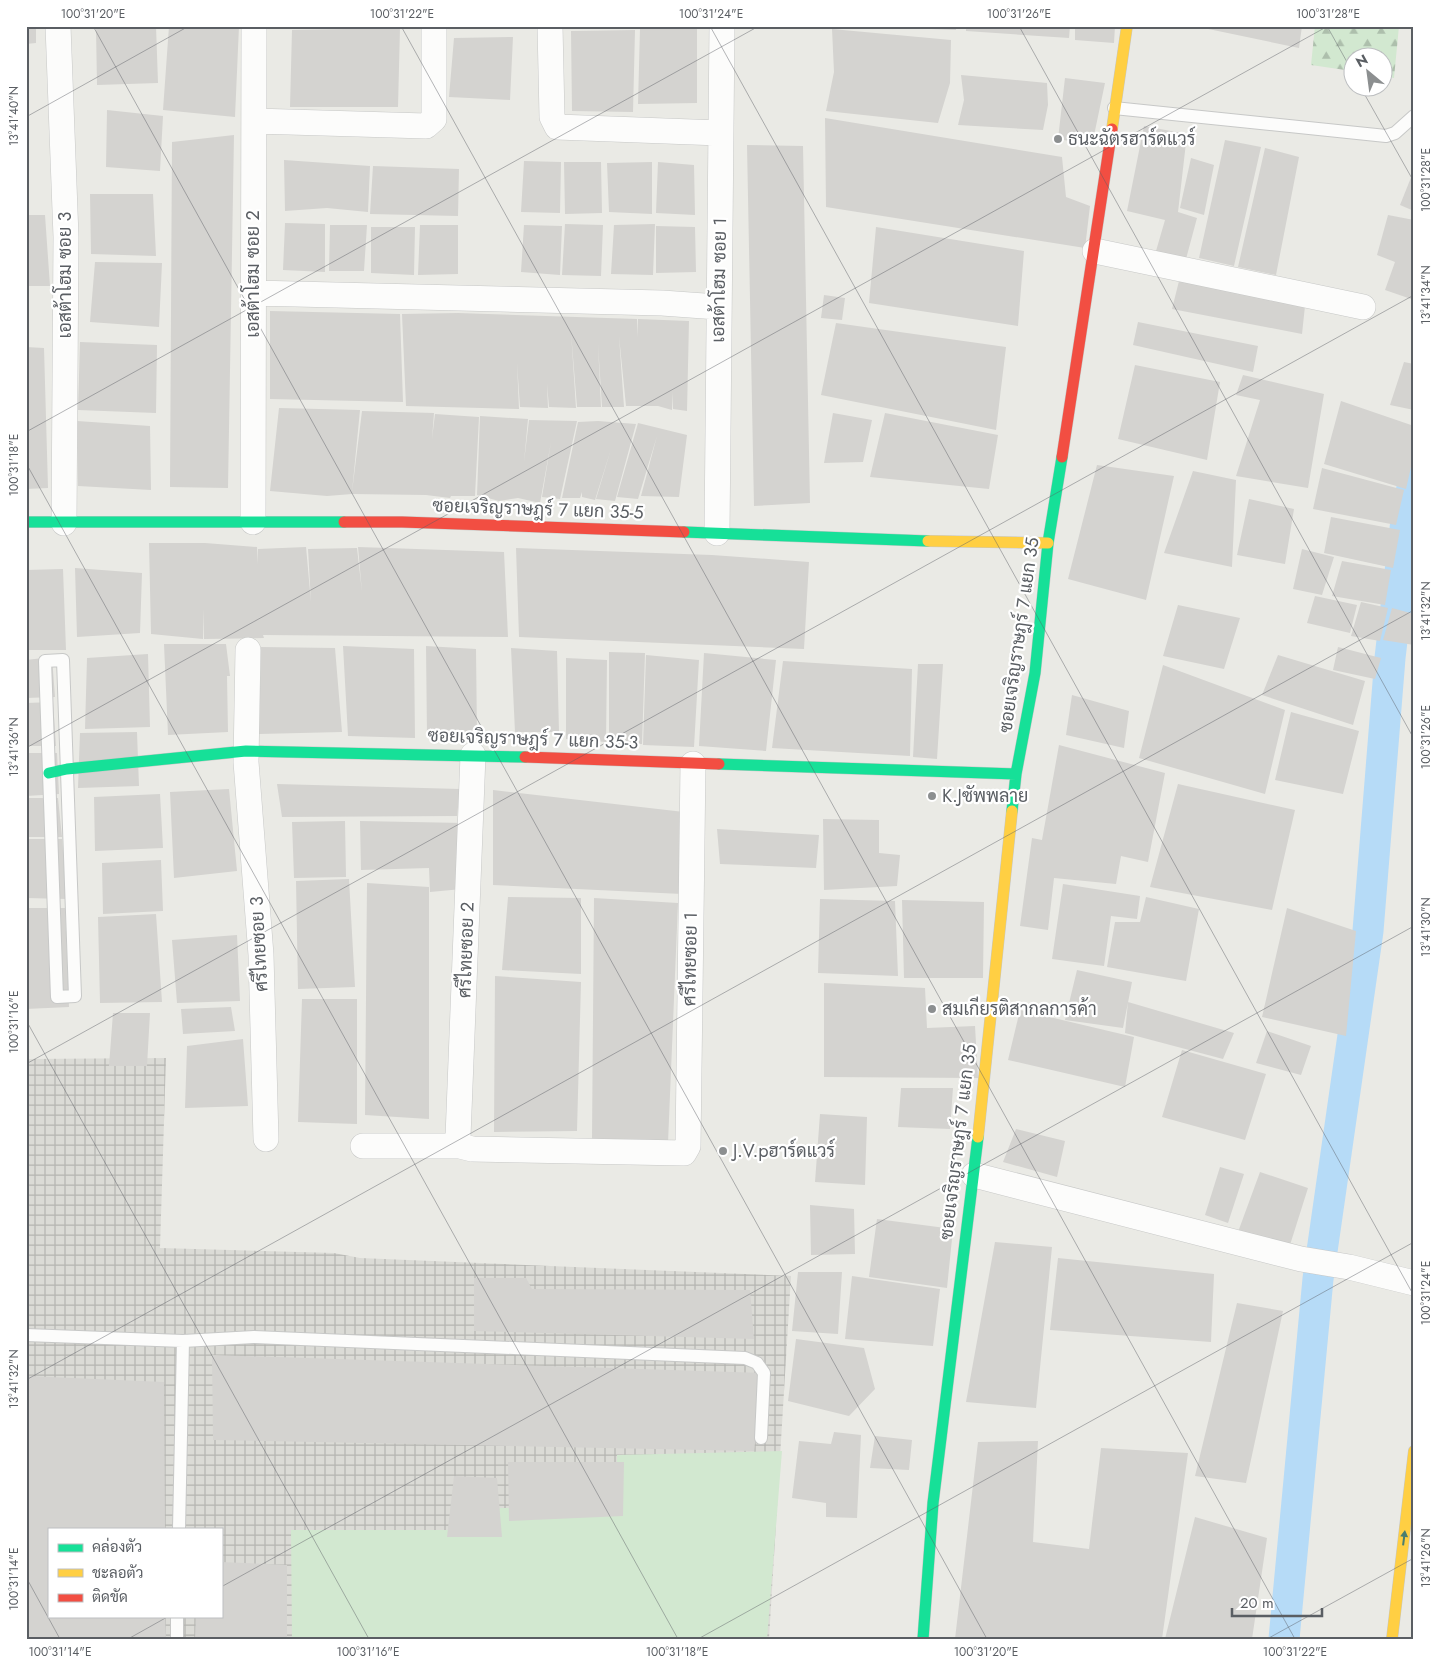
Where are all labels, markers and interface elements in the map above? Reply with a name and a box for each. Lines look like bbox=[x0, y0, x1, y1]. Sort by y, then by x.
text: 100°31'20"E bbox=[61, 5, 125, 23]
text: 100°31'22"E bbox=[370, 5, 434, 23]
text: 100°31'24"E bbox=[679, 5, 743, 23]
text: 100°31'26"E bbox=[987, 5, 1051, 23]
text: 100°31'28"E bbox=[1296, 5, 1360, 23]
north arrow bbox=[1342, 48, 1392, 98]
text: N bbox=[1352, 49, 1371, 72]
text: 13°41'40"N bbox=[5, 86, 23, 146]
place label: ธนะฉัตรฮาร์ดแวร์ bbox=[1068, 126, 1196, 152]
marker: ธนะฉัตรฮาร์ดแวร์ bbox=[1052, 133, 1064, 145]
text: 100°31'28"E bbox=[1417, 148, 1435, 212]
street label: เอสต้าโฮม ซอย 2 bbox=[240, 210, 266, 338]
street label: เอสต้าโฮม ซอย 3 bbox=[52, 211, 78, 338]
street label: เอสต้าโฮม ซอย 1 bbox=[705, 217, 733, 343]
text: 13°41'34"N bbox=[1417, 265, 1435, 325]
text: 100°31'18"E bbox=[5, 434, 23, 496]
street label: ซอยเจริญราษฎร์ 7 แยก 35-5 bbox=[432, 492, 644, 526]
street label: ซอยเจริญราษฎร์ 7 แยก 35 bbox=[992, 536, 1046, 734]
text: 13°41'32"N bbox=[1417, 581, 1435, 641]
text: 100°31'26"E bbox=[1417, 705, 1435, 769]
text: 13°41'36"N bbox=[5, 717, 23, 777]
street label: ซอยเจริญราษฎร์ 7 แยก 35-3 bbox=[427, 722, 639, 756]
place label: K.Jซัพพลาย bbox=[942, 783, 1028, 809]
marker: K.Jซัพพลาย bbox=[926, 790, 938, 802]
street label: ศรีไทยซอย 3 bbox=[244, 895, 274, 993]
text: 13°41'30"N bbox=[1417, 897, 1435, 957]
street label: ศรีไทยซอย 2 bbox=[451, 901, 481, 999]
street label: ศรีไทยซอย 1 bbox=[676, 912, 704, 1006]
text: 100°31'16"E bbox=[5, 990, 23, 1054]
place label: สมเกียรติสากลการค้า bbox=[942, 996, 1097, 1022]
marker: สมเกียรติสากลการค้า bbox=[926, 1003, 938, 1015]
street label: ซอยเจริญราษฎร์ 7 แยก 35 bbox=[933, 1043, 983, 1241]
place label: J.V.pฮาร์ดแวร์ bbox=[731, 1138, 835, 1164]
marker: J.V.pฮาร์ดแวร์ bbox=[717, 1145, 729, 1157]
text: 100°31'24"E bbox=[1417, 1261, 1435, 1325]
text: 13°41'32"N bbox=[5, 1349, 23, 1409]
legend bbox=[48, 1528, 222, 1618]
text: 13°41'26"N bbox=[1417, 1528, 1435, 1588]
one-way arrow bbox=[1400, 1530, 1408, 1546]
text: คล่องตัว bbox=[92, 1536, 142, 1558]
text: 100°31'14"E bbox=[5, 1547, 23, 1611]
text: ชะลอตัว bbox=[92, 1562, 143, 1584]
scale bar bbox=[1232, 1585, 1322, 1617]
text: ติดขัด bbox=[92, 1586, 128, 1608]
text: 20 m bbox=[1240, 1592, 1274, 1614]
text: 100°31'14"E bbox=[28, 1643, 92, 1661]
text: 100°31'16"E bbox=[336, 1643, 400, 1661]
text: 100°31'18"E bbox=[646, 1643, 708, 1661]
text: 100°31'20"E bbox=[954, 1643, 1018, 1661]
text: 100°31'22"E bbox=[1263, 1643, 1327, 1661]

